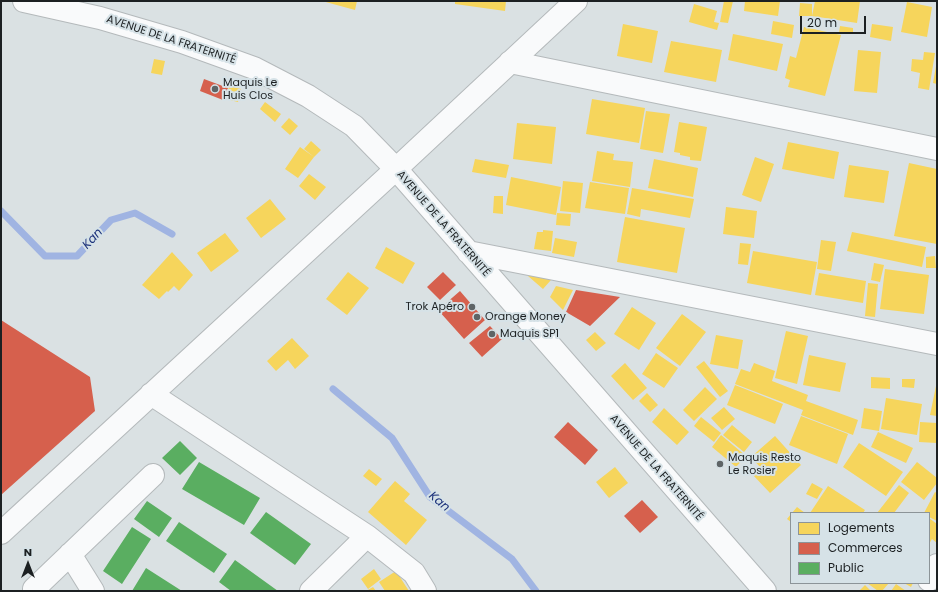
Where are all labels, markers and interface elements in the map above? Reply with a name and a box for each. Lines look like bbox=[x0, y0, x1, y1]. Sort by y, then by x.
scale bar bbox=[802, 8, 868, 34]
street label: AVENUE DE LA FRATERNITÉ bbox=[104, 13, 238, 67]
text: 20 m bbox=[807, 14, 837, 31]
place label: Maquis Le Huis Clos bbox=[223, 76, 277, 102]
marker: Maquis Le Huis Clos bbox=[210, 84, 220, 94]
street label: AVENUE DE LA FRATERNITÉ bbox=[394, 168, 492, 280]
water label: Kan bbox=[80, 226, 106, 252]
place label: Trok Apéro bbox=[405, 300, 464, 314]
marker: Trok Apéro bbox=[467, 302, 477, 312]
place label: Orange Money bbox=[485, 310, 566, 324]
marker: Orange Money bbox=[472, 312, 482, 322]
place label: Maquis SP1 bbox=[500, 327, 559, 341]
marker: Maquis SP1 bbox=[487, 329, 497, 339]
street label: AVENUE DE LA FRATERNITÉ bbox=[607, 412, 705, 524]
place label: Maquis Resto Le Rosier bbox=[728, 451, 801, 477]
marker: Maquis Resto Le Rosier bbox=[715, 459, 725, 469]
water label: Kan bbox=[426, 489, 452, 515]
legend bbox=[790, 512, 930, 584]
text: Logements bbox=[828, 519, 895, 536]
text: Commerces bbox=[828, 539, 903, 556]
north arrow bbox=[8, 544, 48, 584]
text: N bbox=[24, 544, 32, 560]
text: Public bbox=[828, 559, 864, 576]

